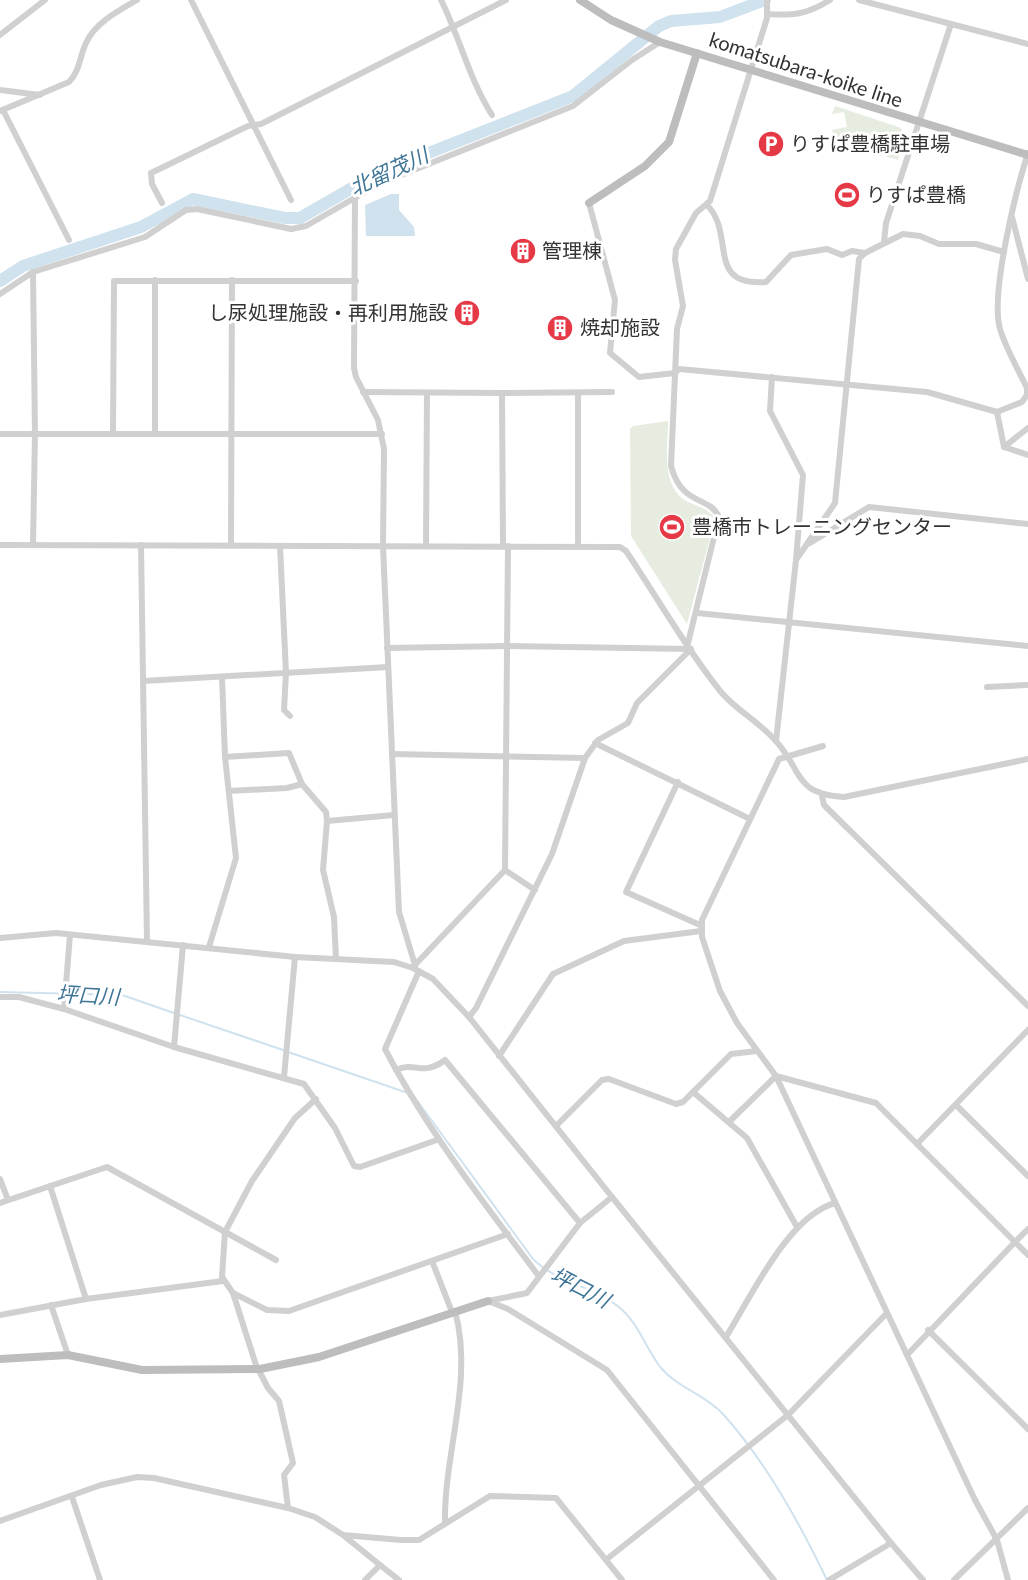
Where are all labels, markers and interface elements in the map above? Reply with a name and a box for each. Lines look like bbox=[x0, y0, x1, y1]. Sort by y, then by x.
street label: komatsubara-koike line bbox=[707, 26, 906, 112]
parking icon: りすぱ豊橋駐車場 bbox=[756, 129, 786, 159]
place label: りすぱ豊橋駐車場 bbox=[790, 131, 950, 155]
water label: 北留茂川 bbox=[345, 141, 434, 200]
sports icon: りすぱ豊橋 bbox=[832, 180, 862, 210]
place label: りすぱ豊橋 bbox=[866, 182, 966, 206]
building icon: 管理棟 bbox=[508, 236, 538, 266]
place label: 管理棟 bbox=[542, 238, 602, 262]
building icon: し尿処理施設・再利用施設 bbox=[452, 298, 482, 328]
place label: し尿処理施設・再利用施設 bbox=[208, 300, 448, 324]
building icon: 焼却施設 bbox=[545, 313, 575, 343]
place label: 焼却施設 bbox=[580, 315, 660, 339]
sports icon: 豊橋市トレーニングセンター bbox=[657, 512, 687, 542]
place label: 豊橋市トレーニングセンター bbox=[692, 514, 952, 538]
water label: 坪口川 bbox=[56, 980, 122, 1009]
water label: 坪口川 bbox=[547, 1261, 616, 1313]

